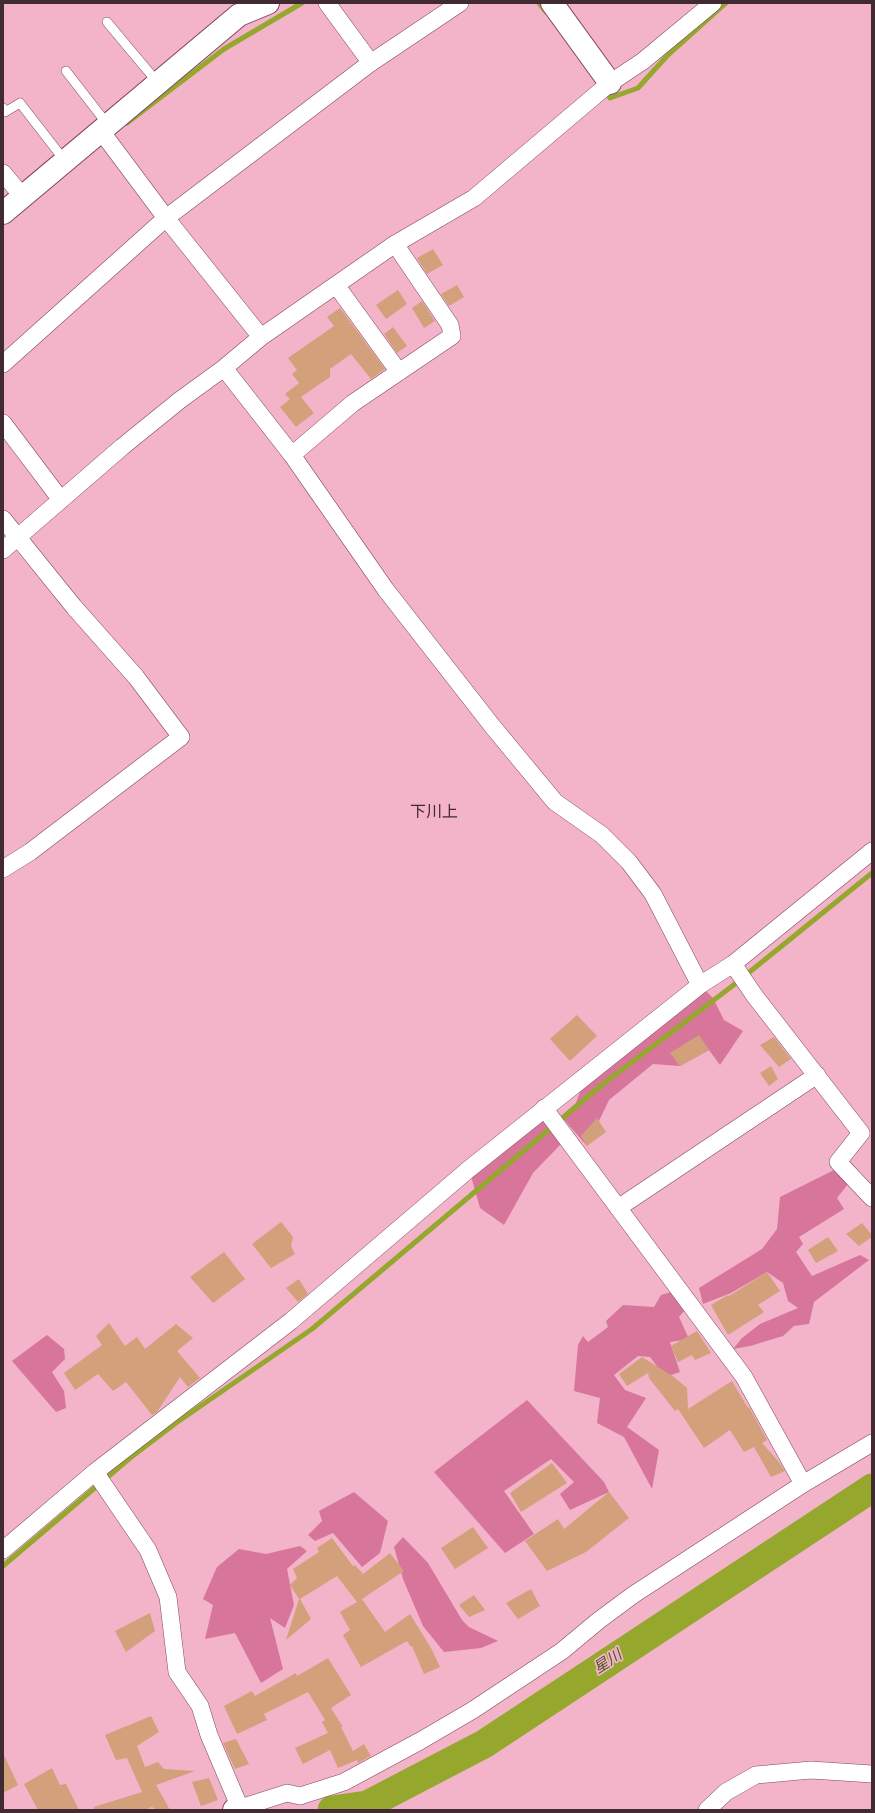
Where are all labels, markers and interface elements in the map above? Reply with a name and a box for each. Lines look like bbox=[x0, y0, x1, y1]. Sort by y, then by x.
district label: 下川上 bbox=[410, 802, 458, 822]
water label: 星川 bbox=[591, 1646, 625, 1678]

